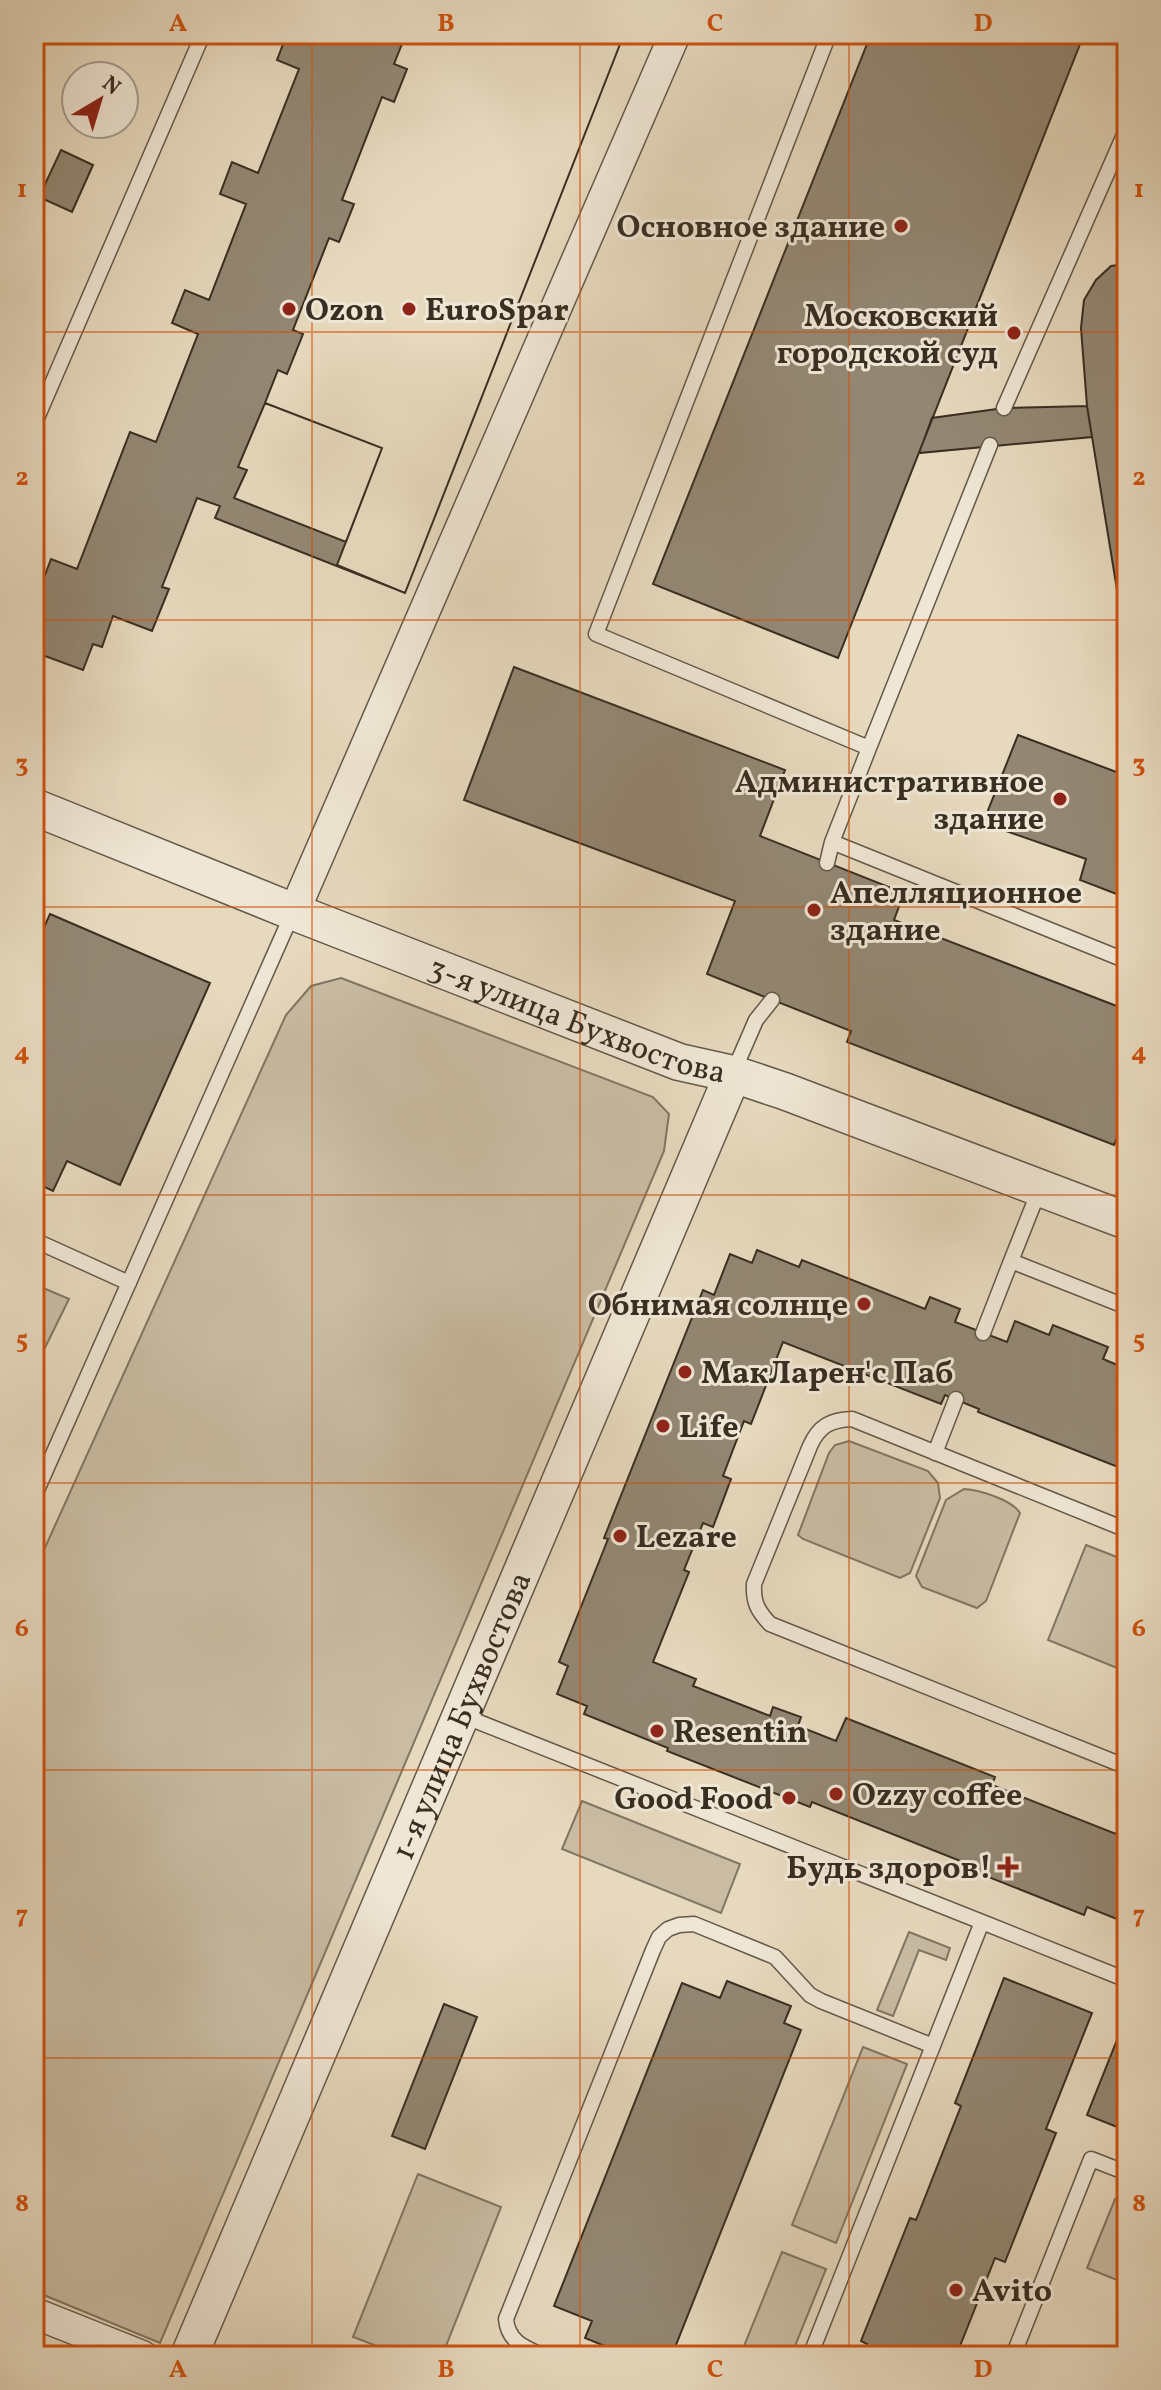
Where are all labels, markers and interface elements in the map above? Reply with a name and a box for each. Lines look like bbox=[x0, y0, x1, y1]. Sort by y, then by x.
text: A bbox=[169, 6, 188, 42]
text: B bbox=[437, 6, 455, 42]
text: C bbox=[707, 6, 723, 42]
text: D bbox=[973, 6, 993, 42]
north arrow bbox=[60, 60, 140, 140]
text: N bbox=[95, 69, 127, 103]
text: 1 bbox=[17, 172, 27, 208]
text: 1 bbox=[1134, 172, 1144, 208]
place label: Основное здание bbox=[617, 207, 885, 251]
marker: Основное здание bbox=[892, 217, 910, 235]
place label: Ozon bbox=[305, 290, 384, 334]
place label: EuroSpar bbox=[425, 290, 569, 334]
place label: Московский городской суд bbox=[777, 296, 998, 377]
marker: Ozon bbox=[280, 300, 298, 318]
marker: EuroSpar bbox=[400, 300, 418, 318]
marker: Московский городской суд bbox=[1005, 324, 1023, 342]
text: 2 bbox=[15, 460, 29, 496]
text: 2 bbox=[1132, 460, 1146, 496]
text: 3 bbox=[15, 747, 29, 783]
text: 3 bbox=[1132, 747, 1146, 783]
place label: Административное здание bbox=[735, 762, 1044, 843]
marker: Административное здание bbox=[1051, 790, 1069, 808]
place label: Апелляционное здание bbox=[830, 873, 1082, 954]
marker: Апелляционное здание bbox=[805, 901, 823, 919]
street label: 3-я улица Бухвостова bbox=[421, 947, 730, 1097]
text: 4 bbox=[14, 1035, 30, 1071]
text: 4 bbox=[1131, 1035, 1147, 1071]
place label: Обнимая солнце bbox=[588, 1285, 848, 1329]
marker: Обнимая солнце bbox=[855, 1295, 873, 1313]
text: 5 bbox=[16, 1323, 28, 1359]
text: 5 bbox=[1133, 1323, 1145, 1359]
place label: МакЛарен'с Паб bbox=[701, 1353, 953, 1397]
marker: МакЛарен'с Паб bbox=[676, 1363, 694, 1381]
place label: Life bbox=[679, 1407, 739, 1451]
marker: Life bbox=[654, 1417, 672, 1435]
place label: Lezare bbox=[636, 1517, 737, 1561]
marker: Lezare bbox=[611, 1527, 629, 1545]
street label: 1-я улица Бухвостова bbox=[383, 1566, 544, 1867]
text: 6 bbox=[15, 1611, 29, 1647]
text: 6 bbox=[1132, 1611, 1146, 1647]
place label: Resentin bbox=[673, 1712, 808, 1756]
marker: Resentin bbox=[648, 1722, 666, 1740]
place label: Ozzy coffee bbox=[852, 1775, 1022, 1819]
place label: Good Food bbox=[614, 1779, 773, 1823]
marker: Ozzy coffee bbox=[827, 1785, 845, 1803]
marker: Good Food bbox=[780, 1789, 798, 1807]
place label: Будь здоров! bbox=[786, 1848, 992, 1892]
marker: Будь здоров! bbox=[999, 1858, 1017, 1876]
text: 7 bbox=[16, 1898, 28, 1934]
text: 7 bbox=[1133, 1898, 1145, 1934]
text: 8 bbox=[15, 2186, 29, 2222]
text: 8 bbox=[1132, 2186, 1146, 2222]
place label: Avito bbox=[972, 2271, 1052, 2315]
marker: Avito bbox=[947, 2281, 965, 2299]
text: A bbox=[169, 2352, 188, 2388]
text: B bbox=[437, 2352, 455, 2388]
text: C bbox=[707, 2352, 723, 2388]
text: D bbox=[973, 2352, 993, 2388]

